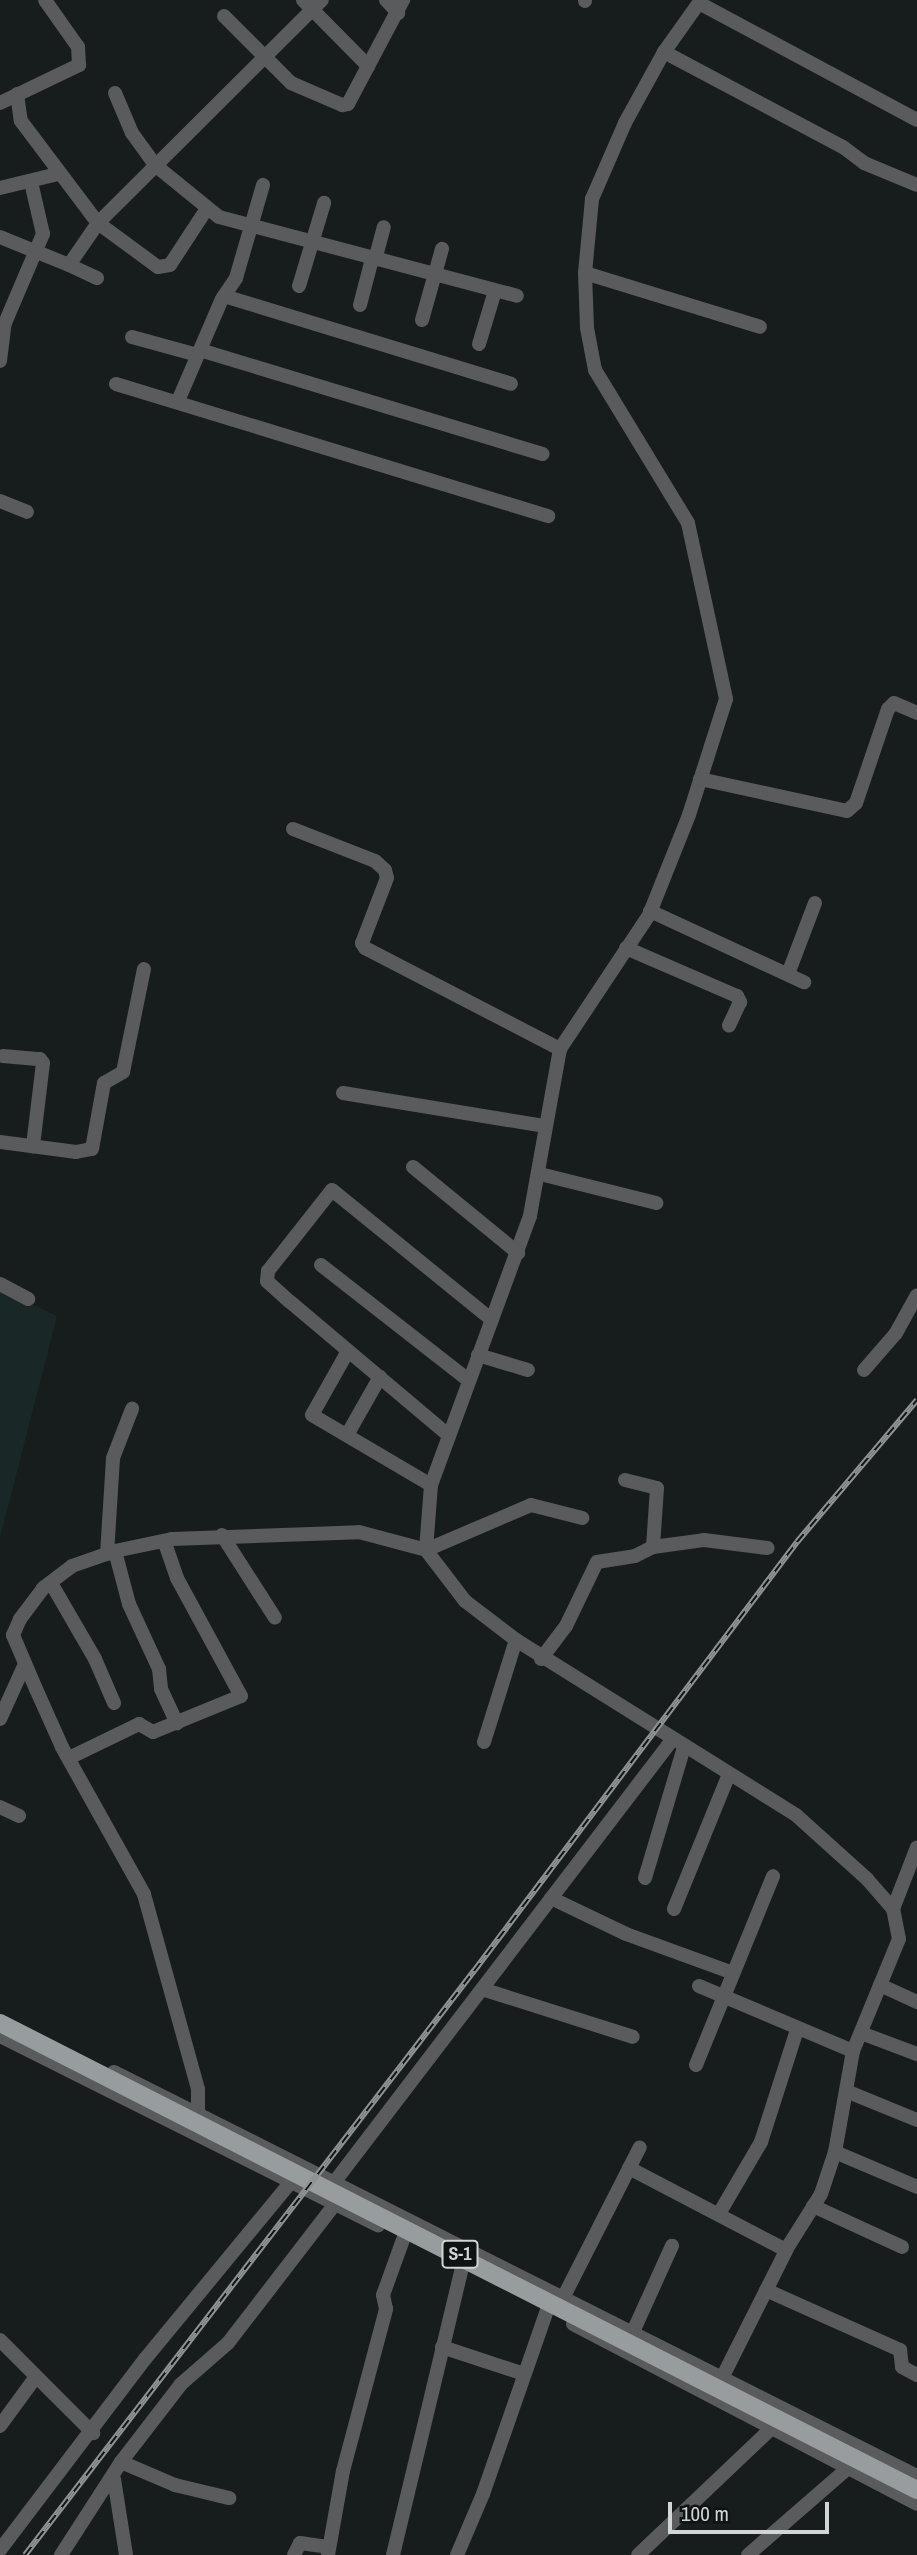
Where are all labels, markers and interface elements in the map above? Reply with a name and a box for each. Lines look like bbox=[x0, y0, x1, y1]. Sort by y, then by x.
road number: S-1 bbox=[441, 2240, 479, 2268]
scale bar bbox=[672, 2488, 833, 2532]
text: 100 m bbox=[681, 2499, 729, 2528]

